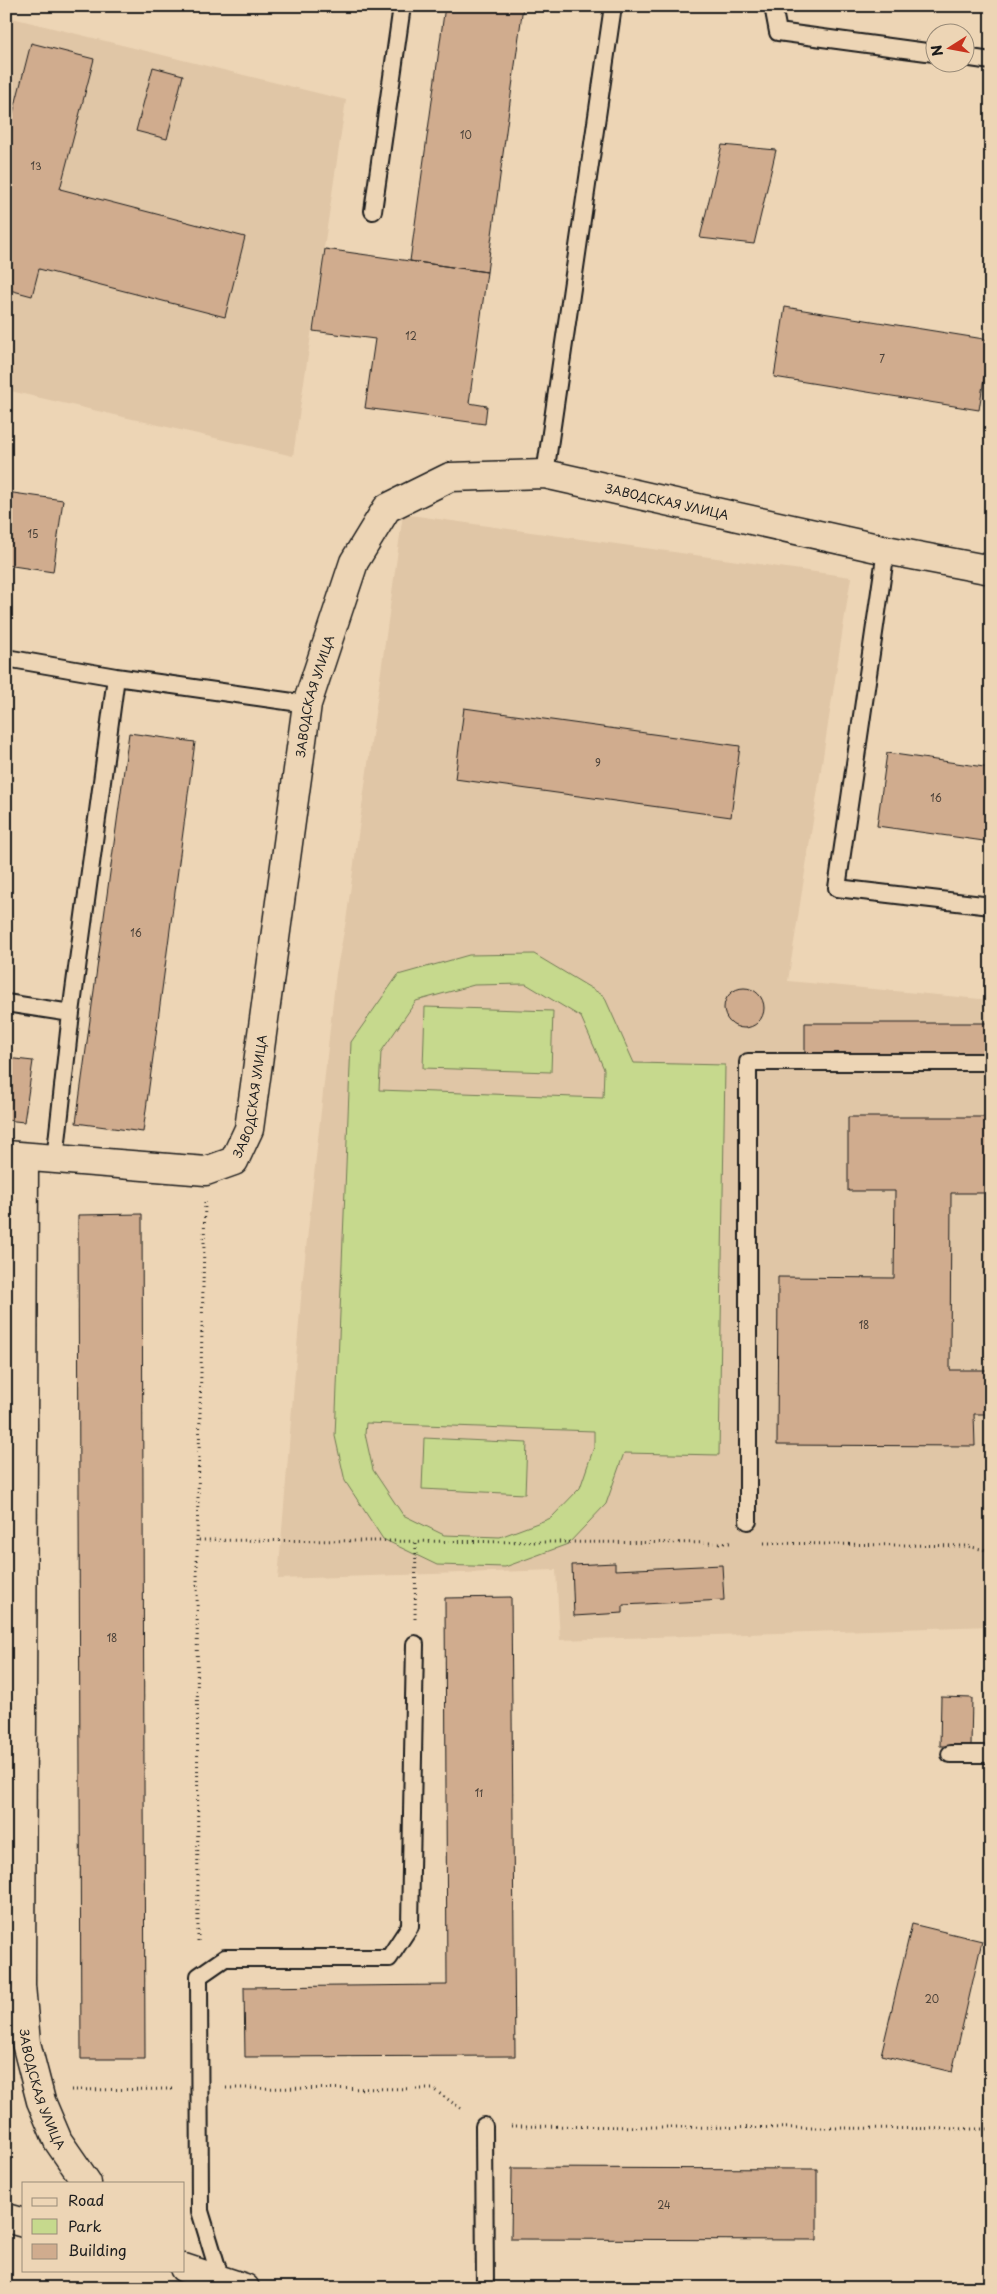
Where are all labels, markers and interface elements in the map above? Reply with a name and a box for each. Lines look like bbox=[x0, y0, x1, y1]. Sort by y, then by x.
north arrow bbox=[924, 22, 974, 72]
text: N bbox=[925, 43, 948, 58]
house number: 10 bbox=[460, 127, 472, 142]
house number: 13 bbox=[30, 158, 42, 173]
house number: 12 bbox=[405, 328, 417, 343]
house number: 7 bbox=[879, 351, 885, 366]
street label: ЗАВОДСКАЯ УЛИЦА bbox=[604, 479, 731, 524]
house number: 15 bbox=[28, 526, 38, 541]
street label: ЗАВОДСКАЯ УЛИЦА bbox=[291, 633, 338, 758]
house number: 9 bbox=[595, 755, 601, 770]
house number: 16 bbox=[930, 790, 942, 805]
house number: 16 bbox=[130, 925, 142, 940]
street label: ЗАВОДСКАЯ УЛИЦА bbox=[228, 1034, 271, 1160]
house number: 18 bbox=[859, 1317, 869, 1332]
house number: 18 bbox=[107, 1630, 117, 1645]
house number: 11 bbox=[475, 1785, 483, 1800]
house number: 20 bbox=[925, 1991, 939, 2006]
street label: ЗАВОДСКАЯ УЛИЦА bbox=[16, 2028, 70, 2153]
legend bbox=[22, 2182, 185, 2272]
text: Road bbox=[68, 2188, 104, 2211]
house number: 24 bbox=[657, 2197, 671, 2212]
text: Park bbox=[68, 2214, 102, 2237]
text: Building bbox=[68, 2238, 127, 2261]

